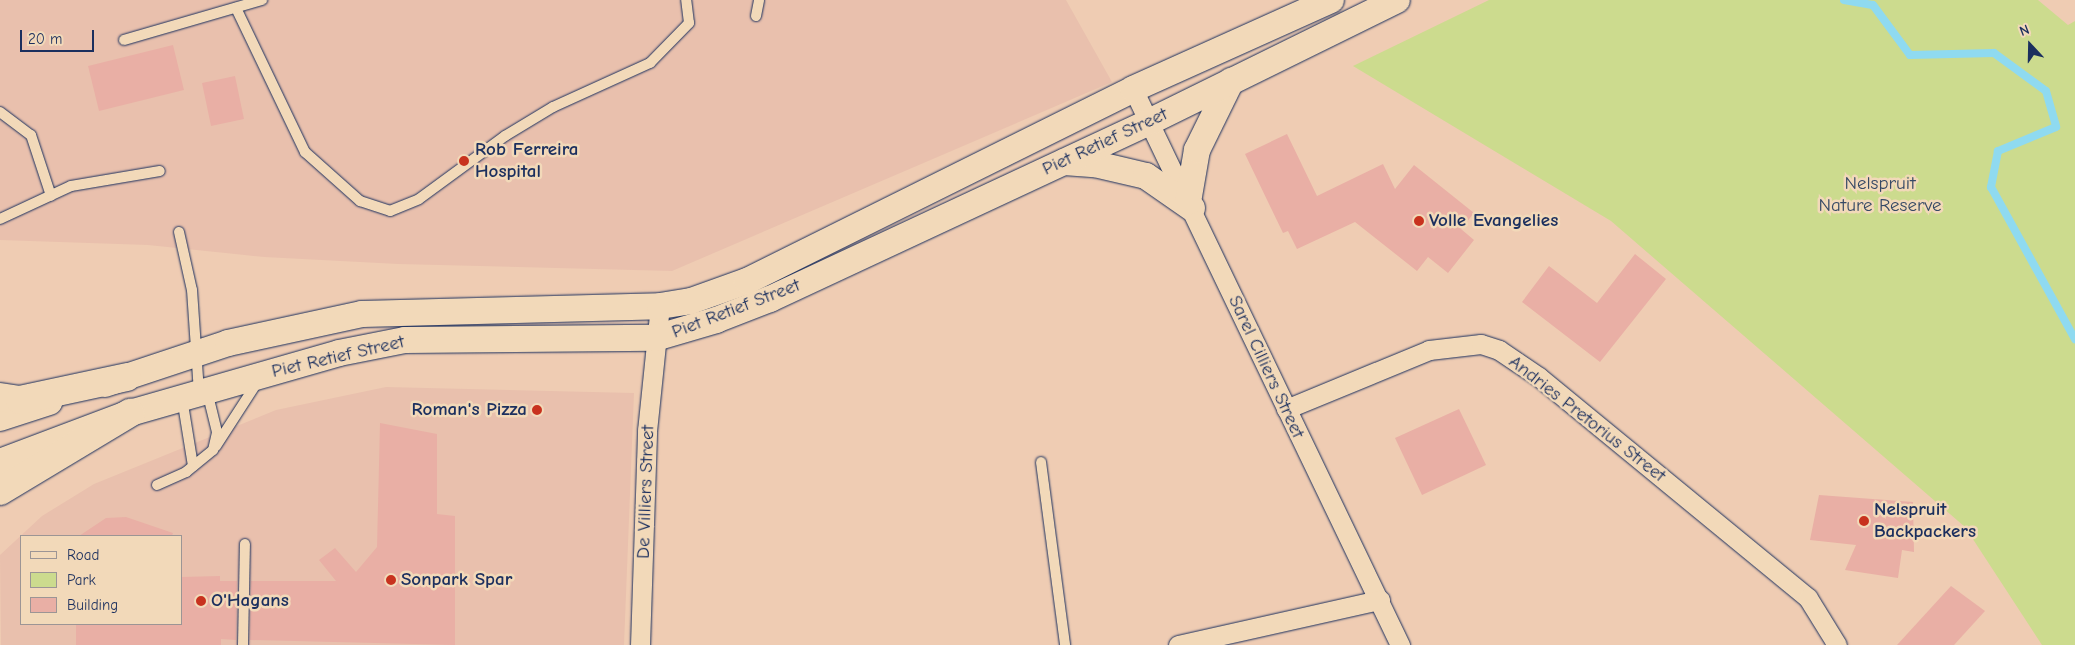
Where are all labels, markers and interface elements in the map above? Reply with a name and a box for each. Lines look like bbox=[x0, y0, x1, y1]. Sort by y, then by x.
scale bar bbox=[22, 20, 96, 52]
north arrow bbox=[2005, 20, 2055, 70]
text: N bbox=[2017, 21, 2032, 40]
text: 20 m bbox=[28, 30, 62, 48]
street label: Piet Retief Street bbox=[1039, 103, 1171, 181]
place label: Rob Ferreira Hospital bbox=[475, 139, 578, 183]
marker: Rob Ferreira Hospital bbox=[457, 154, 471, 168]
park label: Nelspruit Nature Reserve bbox=[1818, 173, 1942, 217]
place label: Volle Evangelies bbox=[1429, 210, 1558, 232]
marker: Volle Evangelies bbox=[1413, 215, 1425, 227]
street label: Piet Retief Street bbox=[669, 274, 803, 344]
street label: Sarel Cilliers Street bbox=[1223, 292, 1309, 442]
street label: Piet Retief Street bbox=[269, 331, 407, 383]
street label: Andries Pretorius Street bbox=[1504, 351, 1670, 487]
place label: Roman's Pizza bbox=[412, 399, 527, 421]
marker: Roman's Pizza bbox=[531, 404, 543, 416]
street label: De Villiers Street bbox=[632, 425, 660, 559]
place label: Nelspruit Backpackers bbox=[1874, 499, 1976, 543]
marker: Nelspruit Backpackers bbox=[1858, 515, 1870, 527]
legend bbox=[20, 535, 182, 625]
text: Road bbox=[67, 546, 99, 564]
place label: Sonpark Spar bbox=[401, 569, 512, 591]
text: Park bbox=[67, 571, 96, 589]
marker: Sonpark Spar bbox=[385, 574, 397, 586]
place label: O'Hagans bbox=[211, 590, 289, 612]
marker: O'Hagans bbox=[195, 595, 207, 607]
text: Building bbox=[67, 596, 118, 614]

